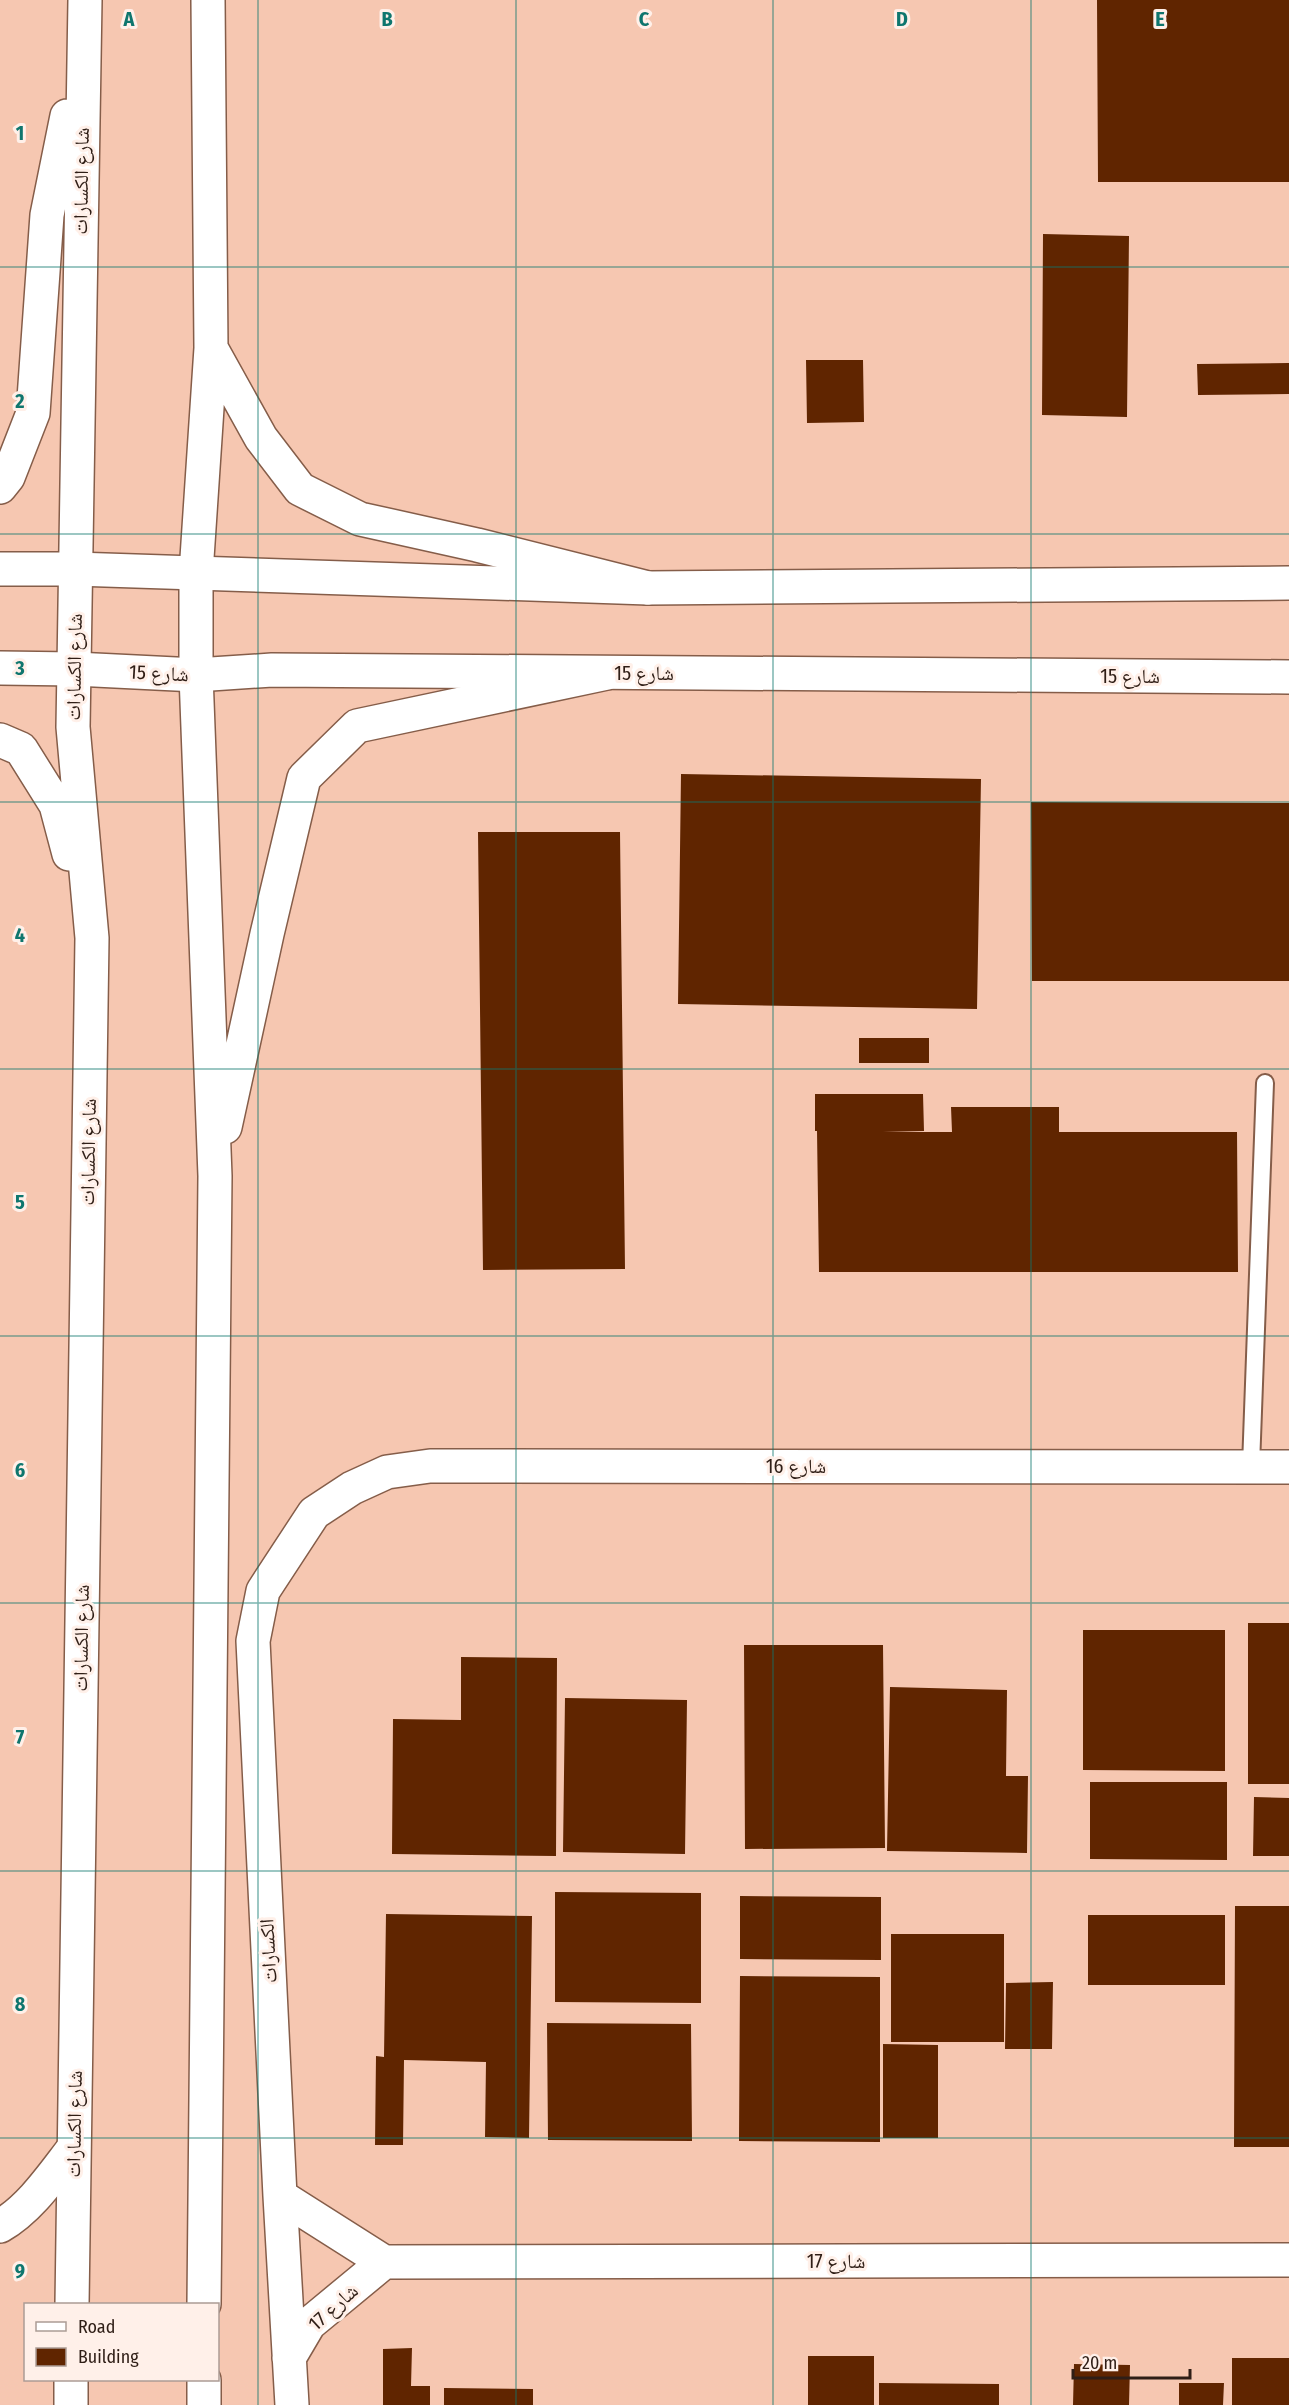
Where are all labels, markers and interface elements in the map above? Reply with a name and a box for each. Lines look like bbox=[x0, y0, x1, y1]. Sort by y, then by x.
text: A bbox=[123, 7, 136, 31]
text: B bbox=[381, 7, 393, 31]
text: C bbox=[639, 7, 650, 31]
text: D bbox=[896, 7, 908, 31]
text: E bbox=[1155, 7, 1165, 31]
text: 1 bbox=[16, 121, 24, 145]
street label: شارع الكسارات bbox=[68, 127, 95, 235]
text: 2 bbox=[14, 389, 25, 413]
street label: شارع الكسارات bbox=[61, 613, 88, 721]
text: 3 bbox=[14, 656, 25, 680]
street label: شارع 15 bbox=[129, 659, 189, 688]
street label: شارع 15 bbox=[614, 661, 674, 686]
street label: شارع 15 bbox=[1100, 664, 1160, 689]
text: 4 bbox=[15, 923, 25, 947]
street label: شارع الكسارات bbox=[75, 1098, 102, 1206]
text: 5 bbox=[15, 1190, 25, 1214]
street label: شارع 16 bbox=[766, 1454, 826, 1479]
text: 6 bbox=[15, 1458, 25, 1482]
street label: شارع الكسارات bbox=[68, 1584, 95, 1692]
text: 7 bbox=[16, 1725, 25, 1749]
street label: الكسارات bbox=[254, 1918, 282, 1984]
text: 8 bbox=[15, 1992, 26, 2016]
street label: شارع الكسارات bbox=[61, 2070, 88, 2178]
street label: شارع 17 bbox=[807, 2249, 865, 2274]
text: 9 bbox=[15, 2259, 25, 2283]
street label: شارع 17 bbox=[303, 2278, 363, 2336]
legend bbox=[24, 2303, 219, 2381]
text: Road bbox=[78, 2316, 115, 2338]
scale bar bbox=[1073, 2342, 1190, 2380]
text: Building bbox=[78, 2346, 139, 2368]
text: 20 m bbox=[1082, 2352, 1117, 2374]

